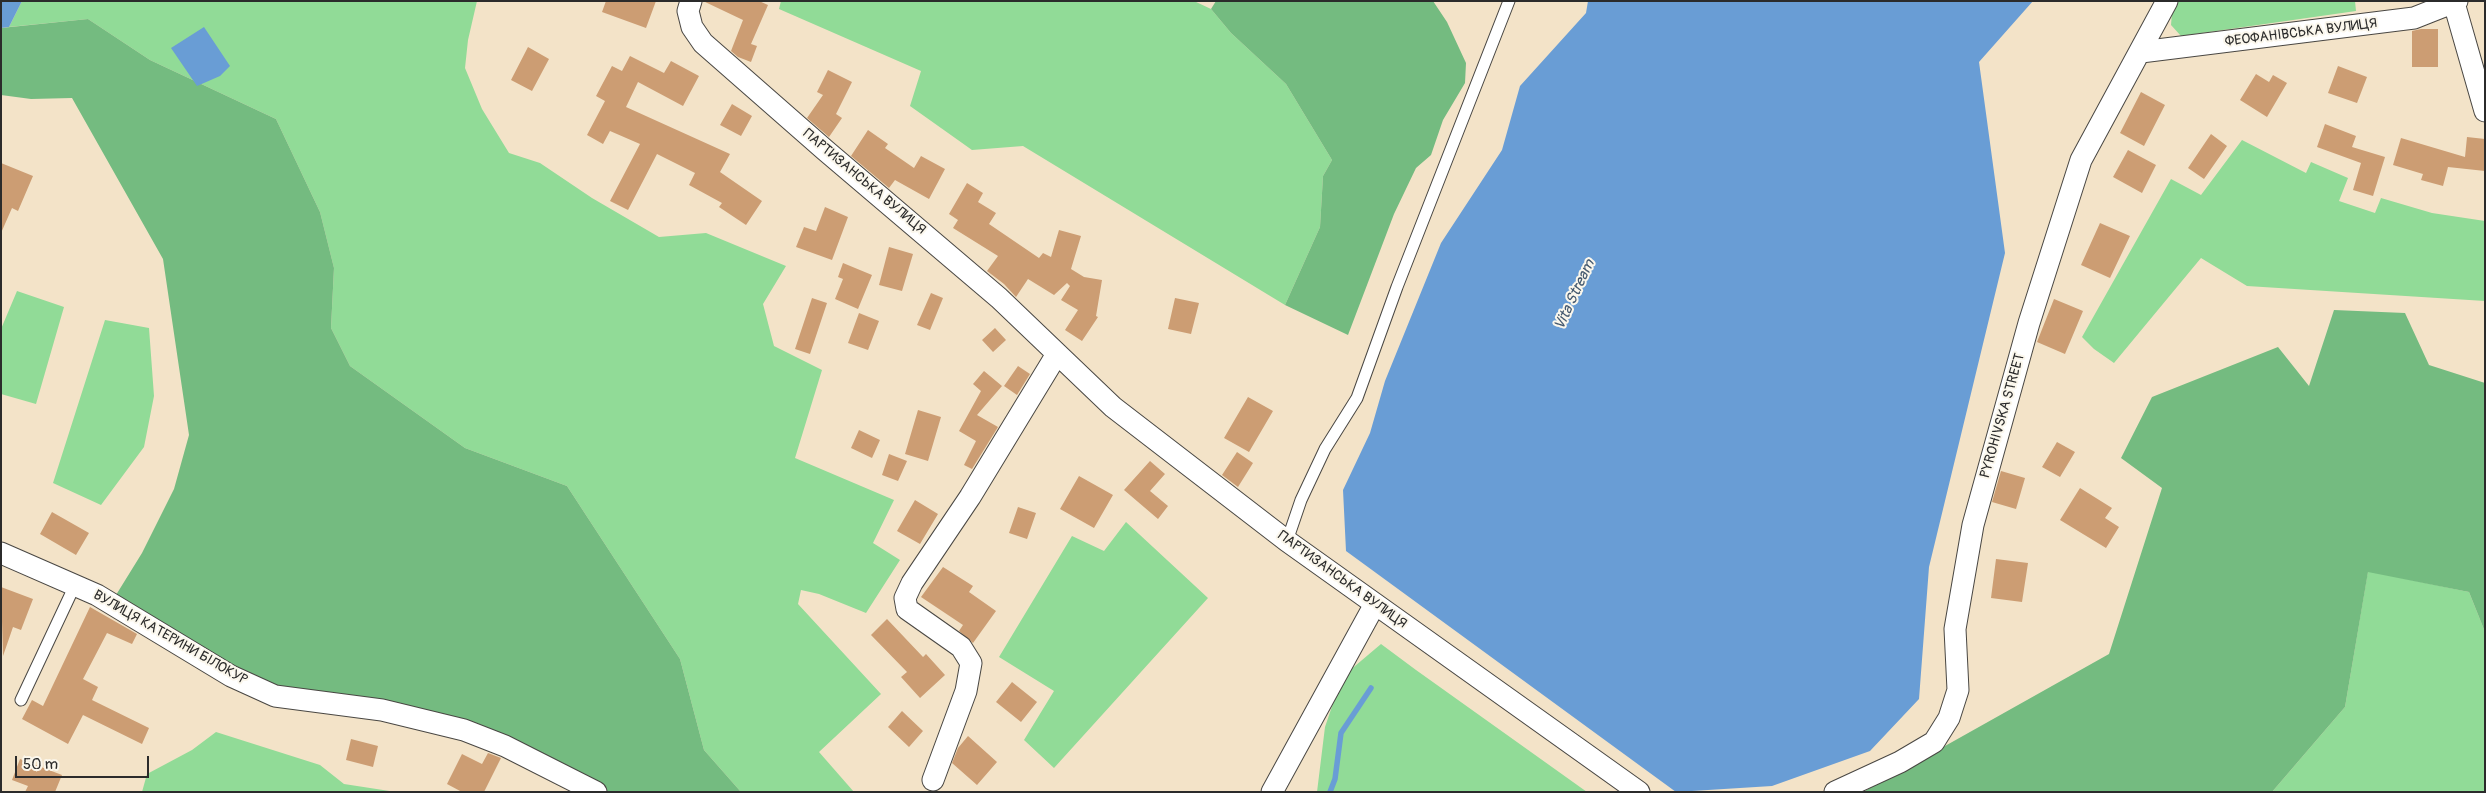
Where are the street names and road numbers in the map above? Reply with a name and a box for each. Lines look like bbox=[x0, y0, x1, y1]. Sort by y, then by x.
street label: ФЕОФАНІВСЬКА ВУЛИЦЯ bbox=[2224, 15, 2378, 51]
street label: ПАРТИЗАНСЬКА ВУЛИЦЯ bbox=[799, 126, 929, 238]
street label: PYROHIVSKA STREET bbox=[1977, 352, 2029, 480]
street label: ПАРТИЗАНСЬКА ВУЛИЦЯ bbox=[1274, 528, 1410, 632]
street label: ВУЛИЦЯ КАТЕРИНИ БІЛОКУР bbox=[90, 587, 250, 689]

